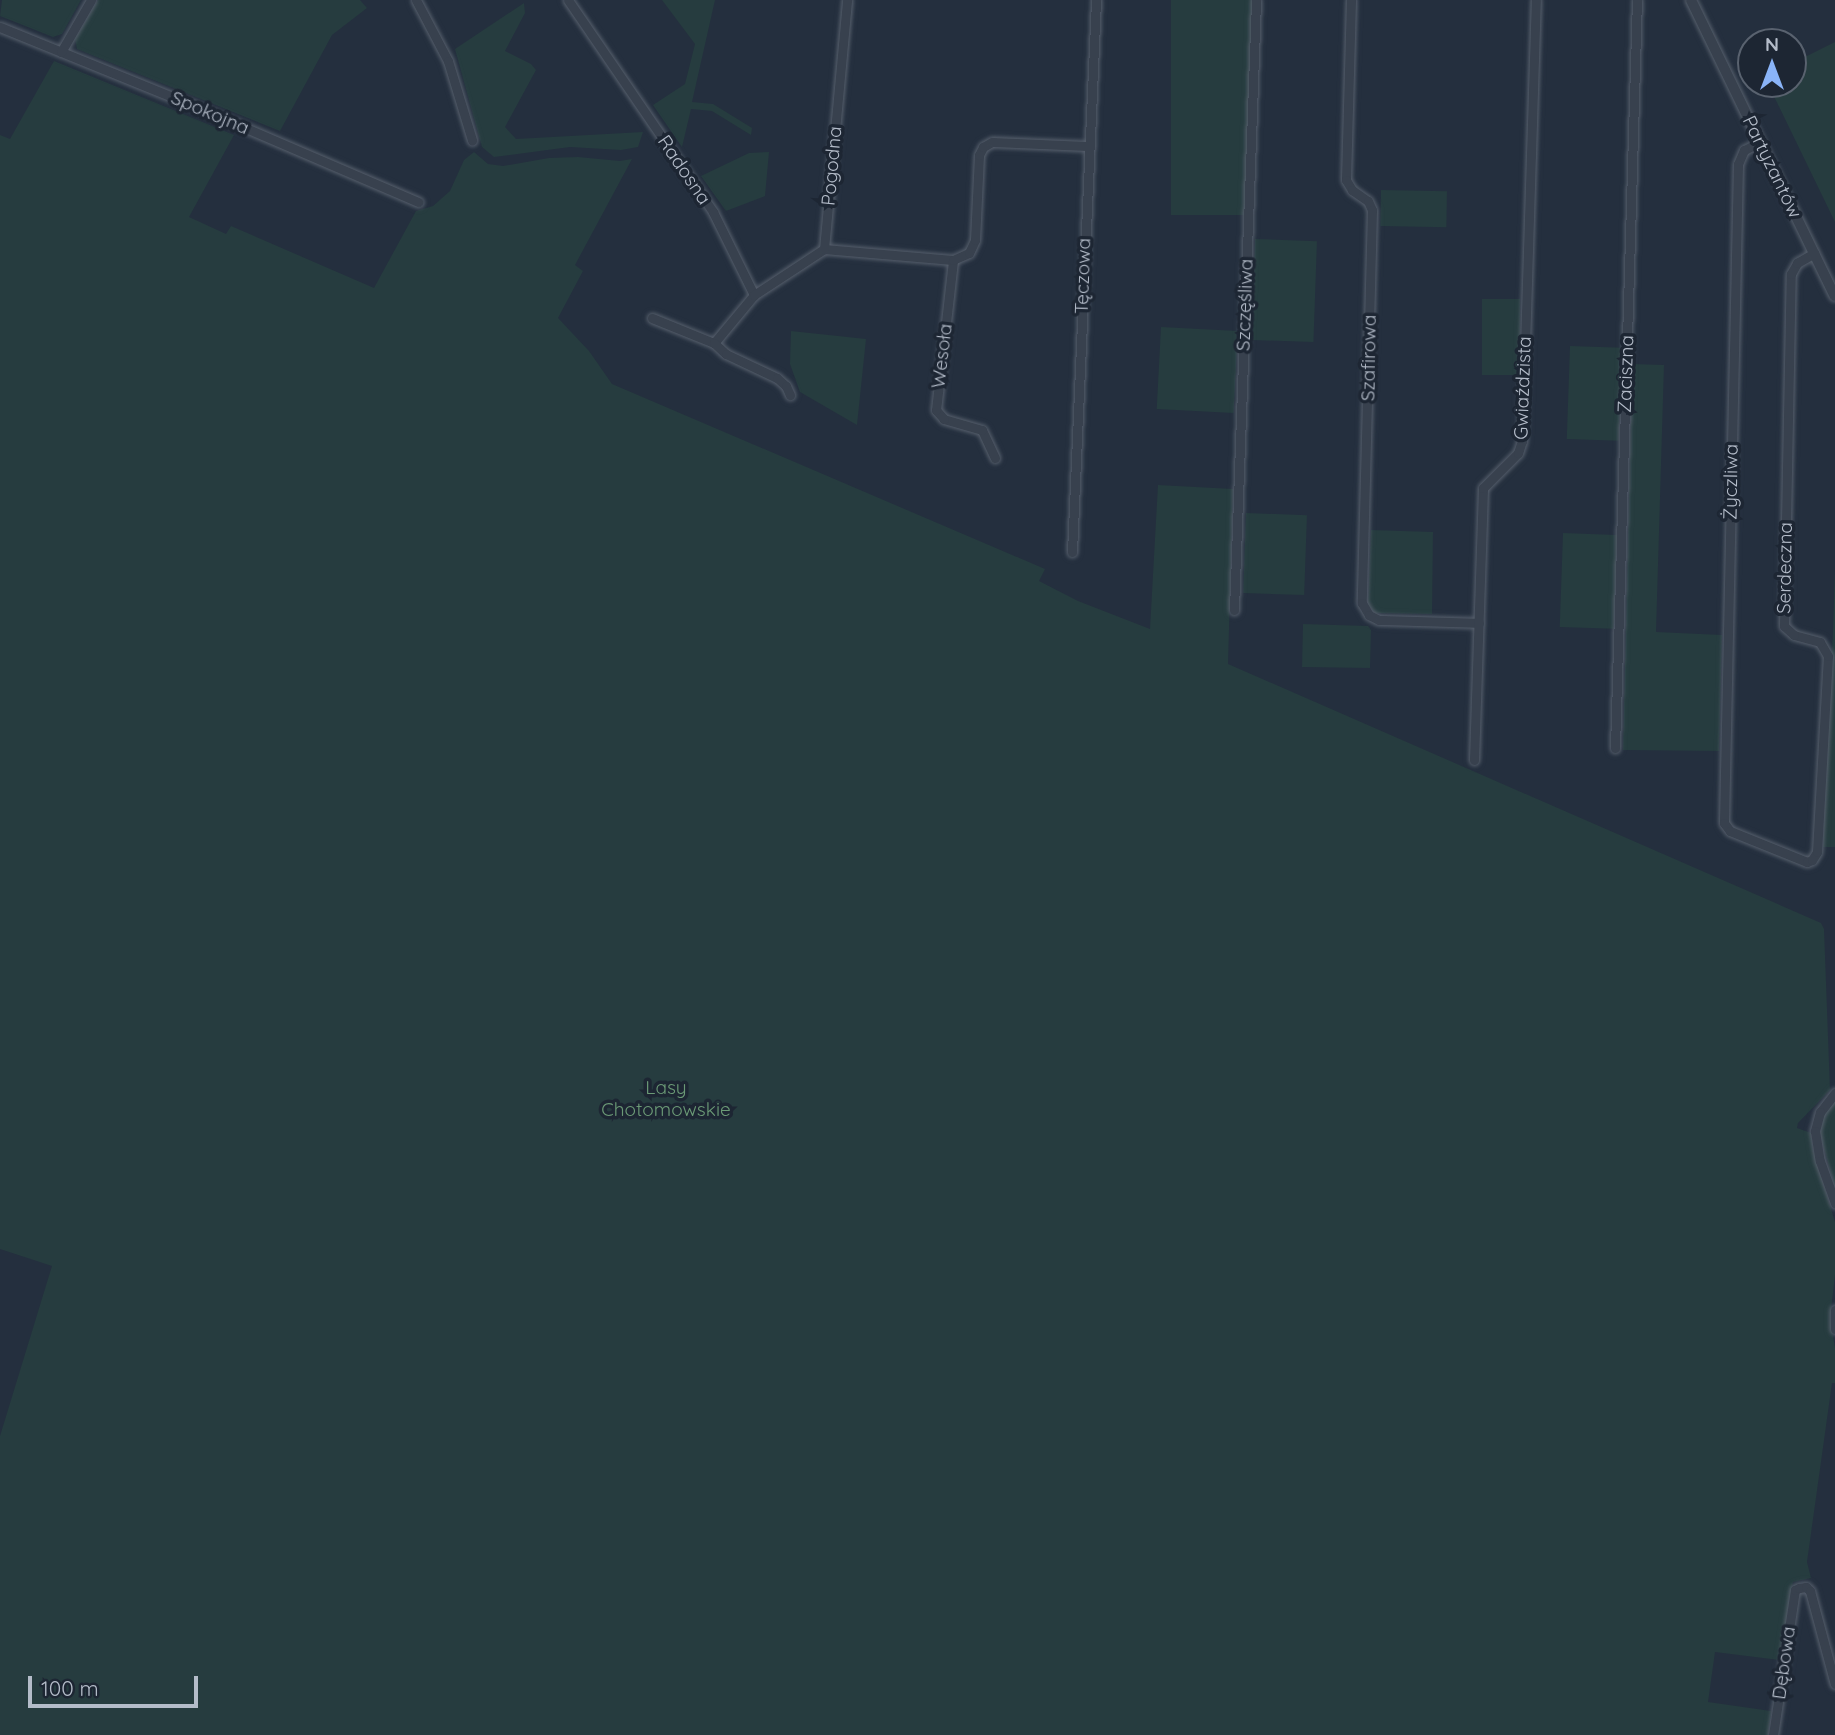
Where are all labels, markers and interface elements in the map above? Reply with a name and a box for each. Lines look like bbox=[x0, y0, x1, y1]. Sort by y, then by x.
north arrow bbox=[1737, 28, 1807, 98]
text: N bbox=[1765, 32, 1779, 56]
street label: Spokojna bbox=[168, 86, 252, 140]
street label: Partyzantów bbox=[1737, 112, 1807, 222]
street label: Pogodna bbox=[817, 125, 847, 207]
street label: Radosna bbox=[653, 131, 715, 209]
street label: Tęczowa bbox=[1070, 238, 1096, 314]
street label: Szczęśliwa bbox=[1232, 258, 1258, 352]
street label: Szafirowa bbox=[1357, 315, 1381, 401]
street label: Wesoła bbox=[927, 322, 957, 390]
street label: Zaciszna bbox=[1613, 335, 1639, 413]
street label: Gwiaździsta bbox=[1510, 336, 1536, 440]
street label: Życzliwa bbox=[1719, 444, 1743, 520]
street label: Serdeczna bbox=[1773, 522, 1797, 614]
park label: Lasy Chotomowskie bbox=[601, 1077, 731, 1121]
street label: Dębowa bbox=[1768, 1625, 1800, 1701]
scale bar bbox=[32, 1662, 201, 1706]
text: 100 m bbox=[41, 1675, 99, 1701]

